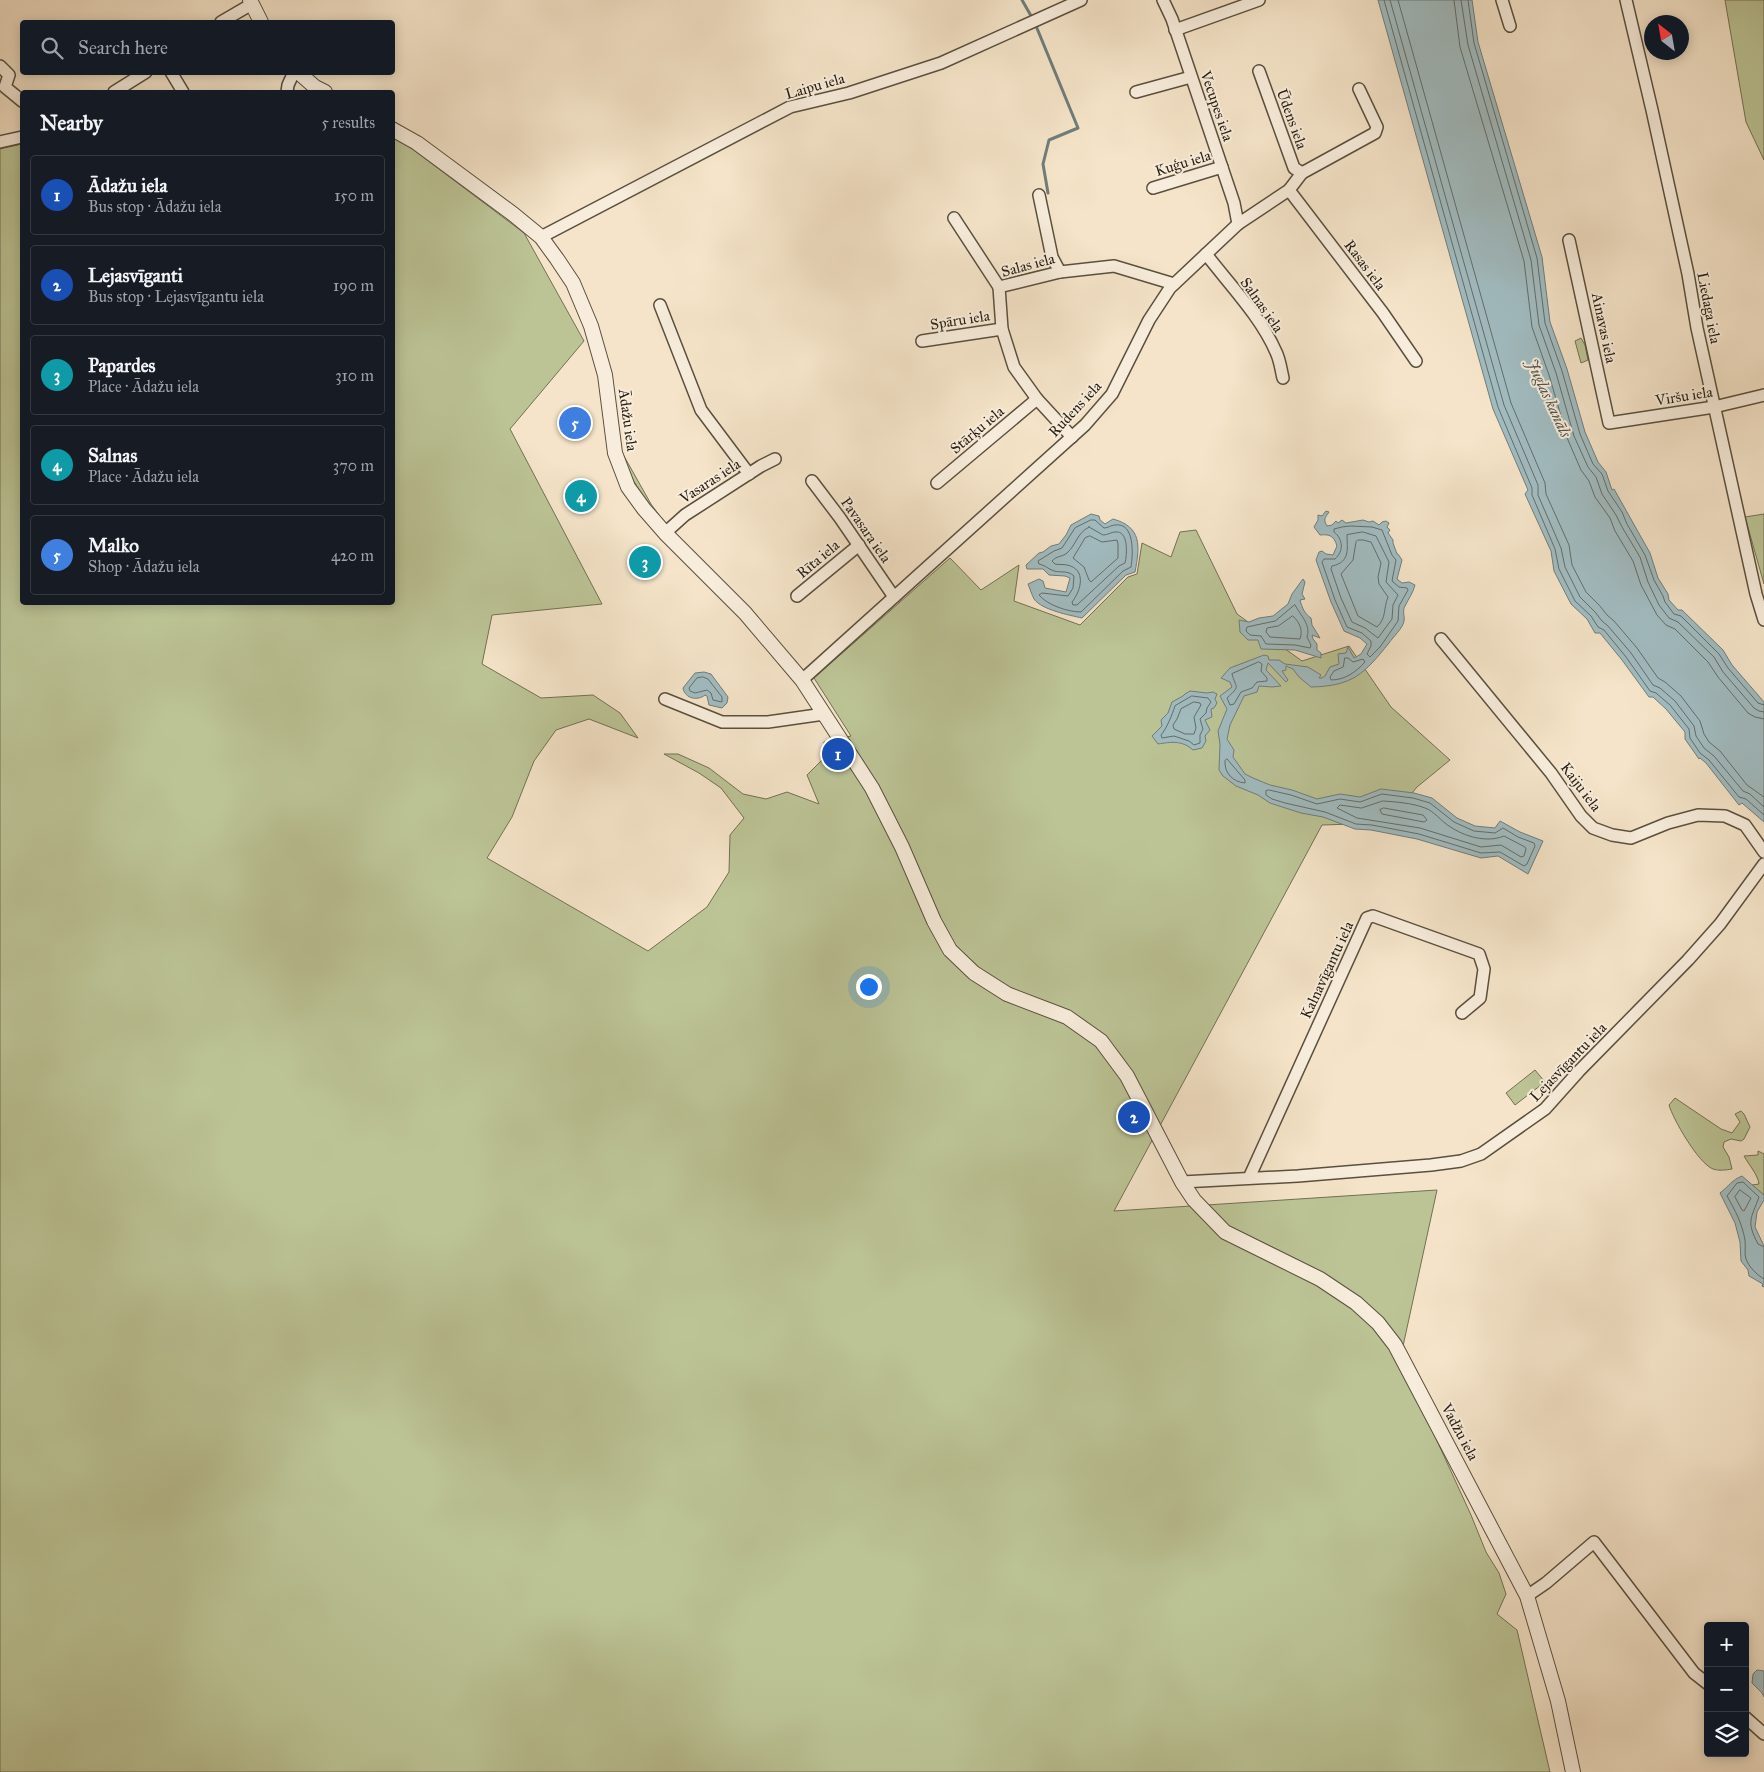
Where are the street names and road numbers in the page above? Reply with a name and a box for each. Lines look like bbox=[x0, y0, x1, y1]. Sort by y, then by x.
street label: Vecupes iela bbox=[1196, 68, 1238, 144]
street label: Laipu iela bbox=[783, 69, 847, 103]
street label: Ūdens iela bbox=[1273, 86, 1311, 152]
street label: Kuģu iela bbox=[1153, 146, 1214, 180]
street label: Rasas iela bbox=[1340, 236, 1390, 294]
street label: Salas iela bbox=[999, 249, 1057, 281]
street label: Liedaga iela bbox=[1693, 271, 1725, 346]
street label: Salnas iela bbox=[1237, 274, 1288, 336]
street label: Ainavas iela bbox=[1588, 290, 1620, 365]
street label: Spāru iela bbox=[929, 306, 992, 334]
street label: Rudens iela bbox=[1045, 377, 1106, 441]
street label: Viršu iela bbox=[1653, 383, 1714, 410]
street label: Ādažu iela bbox=[615, 387, 641, 453]
street label: Stārķu iela bbox=[946, 402, 1008, 458]
street label: Vasaras iela bbox=[675, 454, 744, 508]
street label: Pavasara iela bbox=[837, 494, 895, 567]
street label: Rīta iela bbox=[793, 536, 844, 582]
street label: Kaiju iela bbox=[1557, 759, 1606, 816]
street label: Kalnavīgantu iela bbox=[1297, 918, 1358, 1022]
street label: Lejasvīgantu iela bbox=[1526, 1018, 1611, 1105]
street label: Vadžu iela bbox=[1437, 1400, 1483, 1464]

